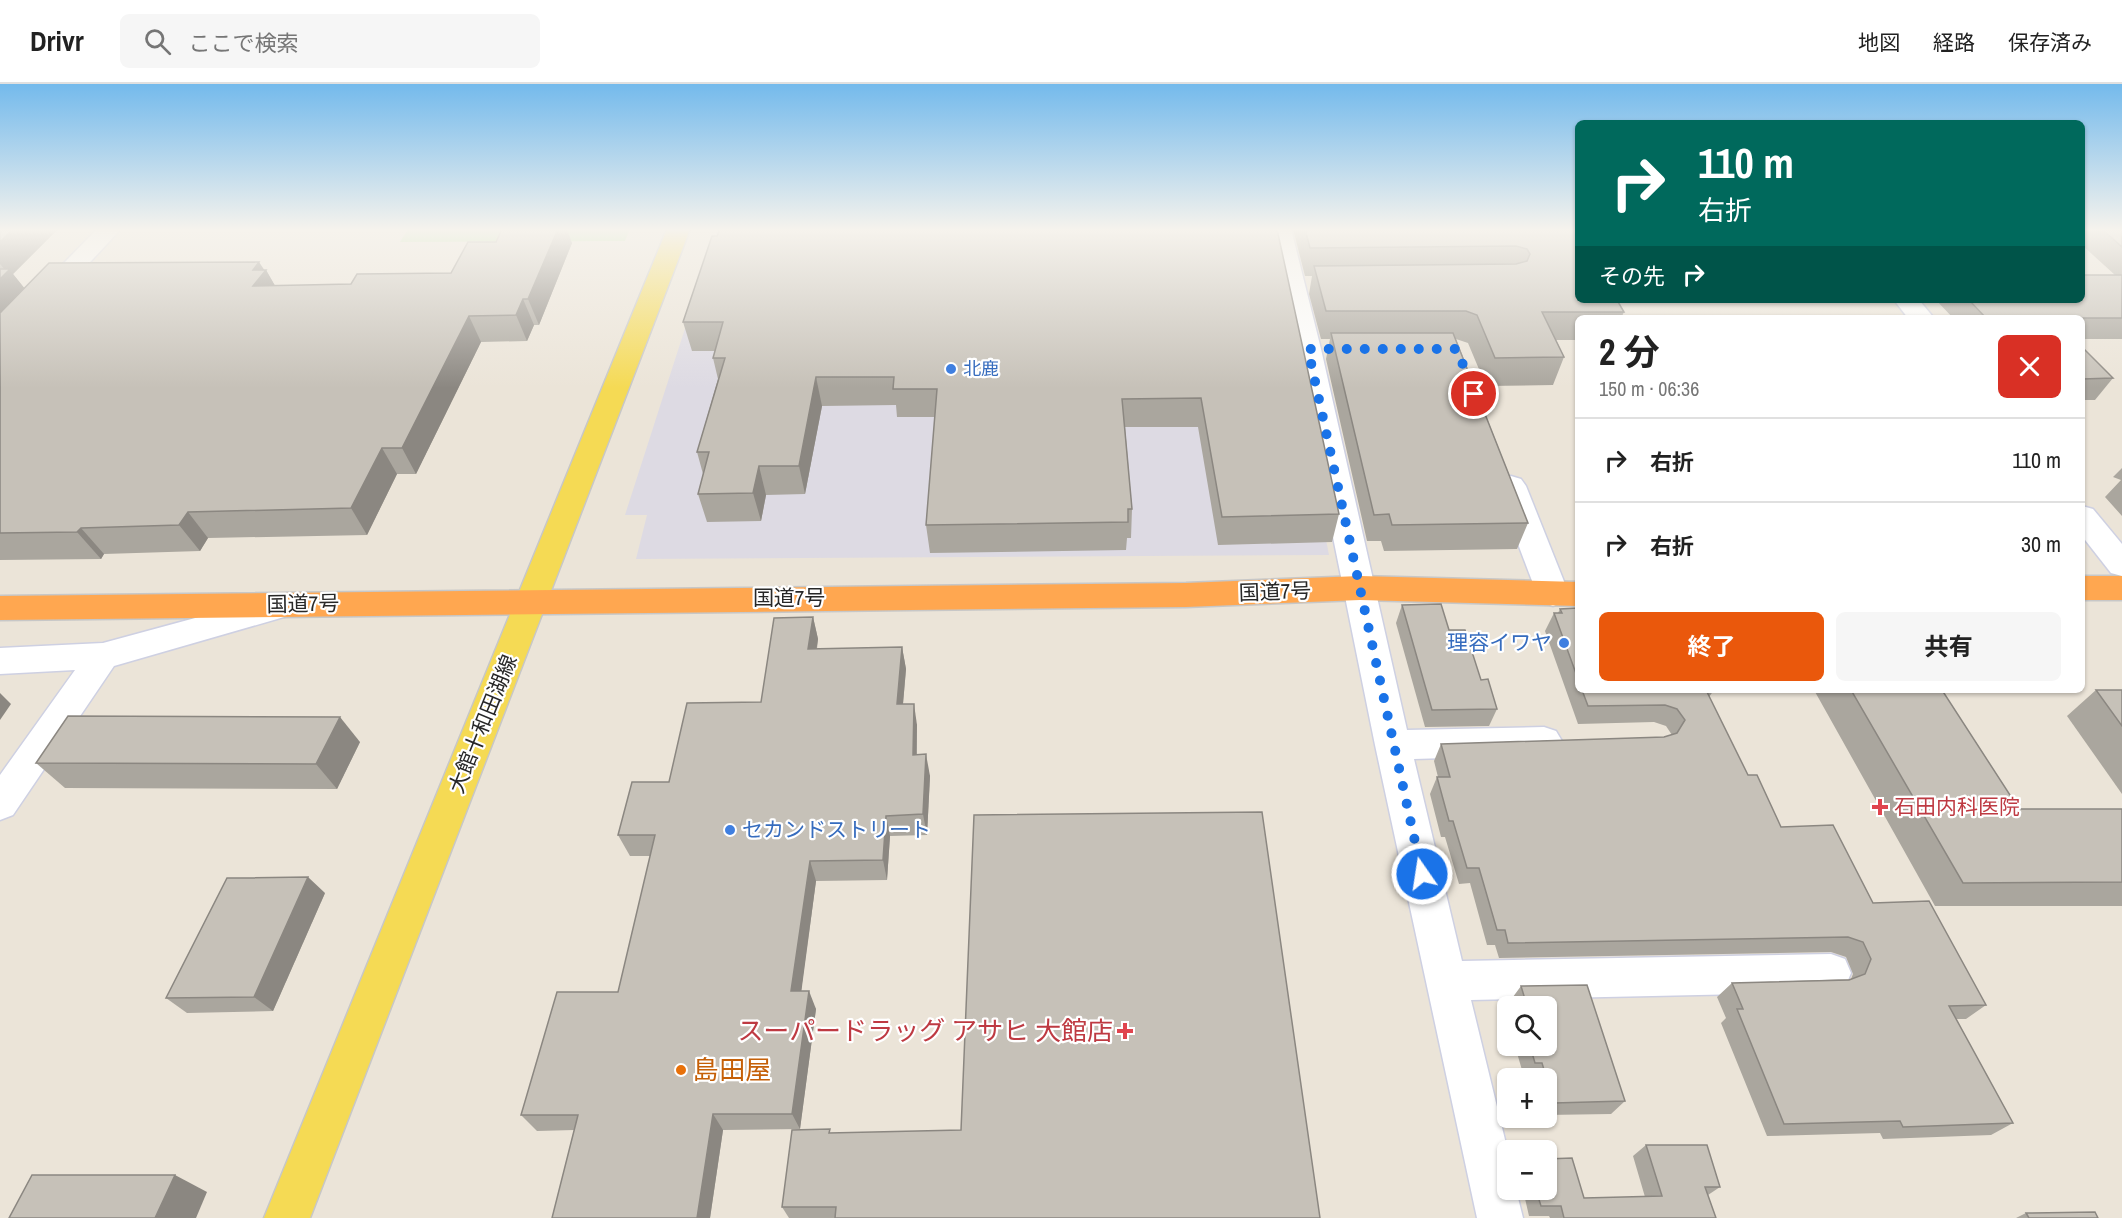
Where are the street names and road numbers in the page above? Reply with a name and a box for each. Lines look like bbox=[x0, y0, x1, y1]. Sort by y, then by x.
street label: 国道7号 bbox=[1238, 576, 1312, 607]
street label: 国道7号 bbox=[753, 583, 825, 612]
street label: 国道7号 bbox=[266, 588, 340, 619]
street label: 大館十和田湖線 bbox=[442, 650, 524, 797]

